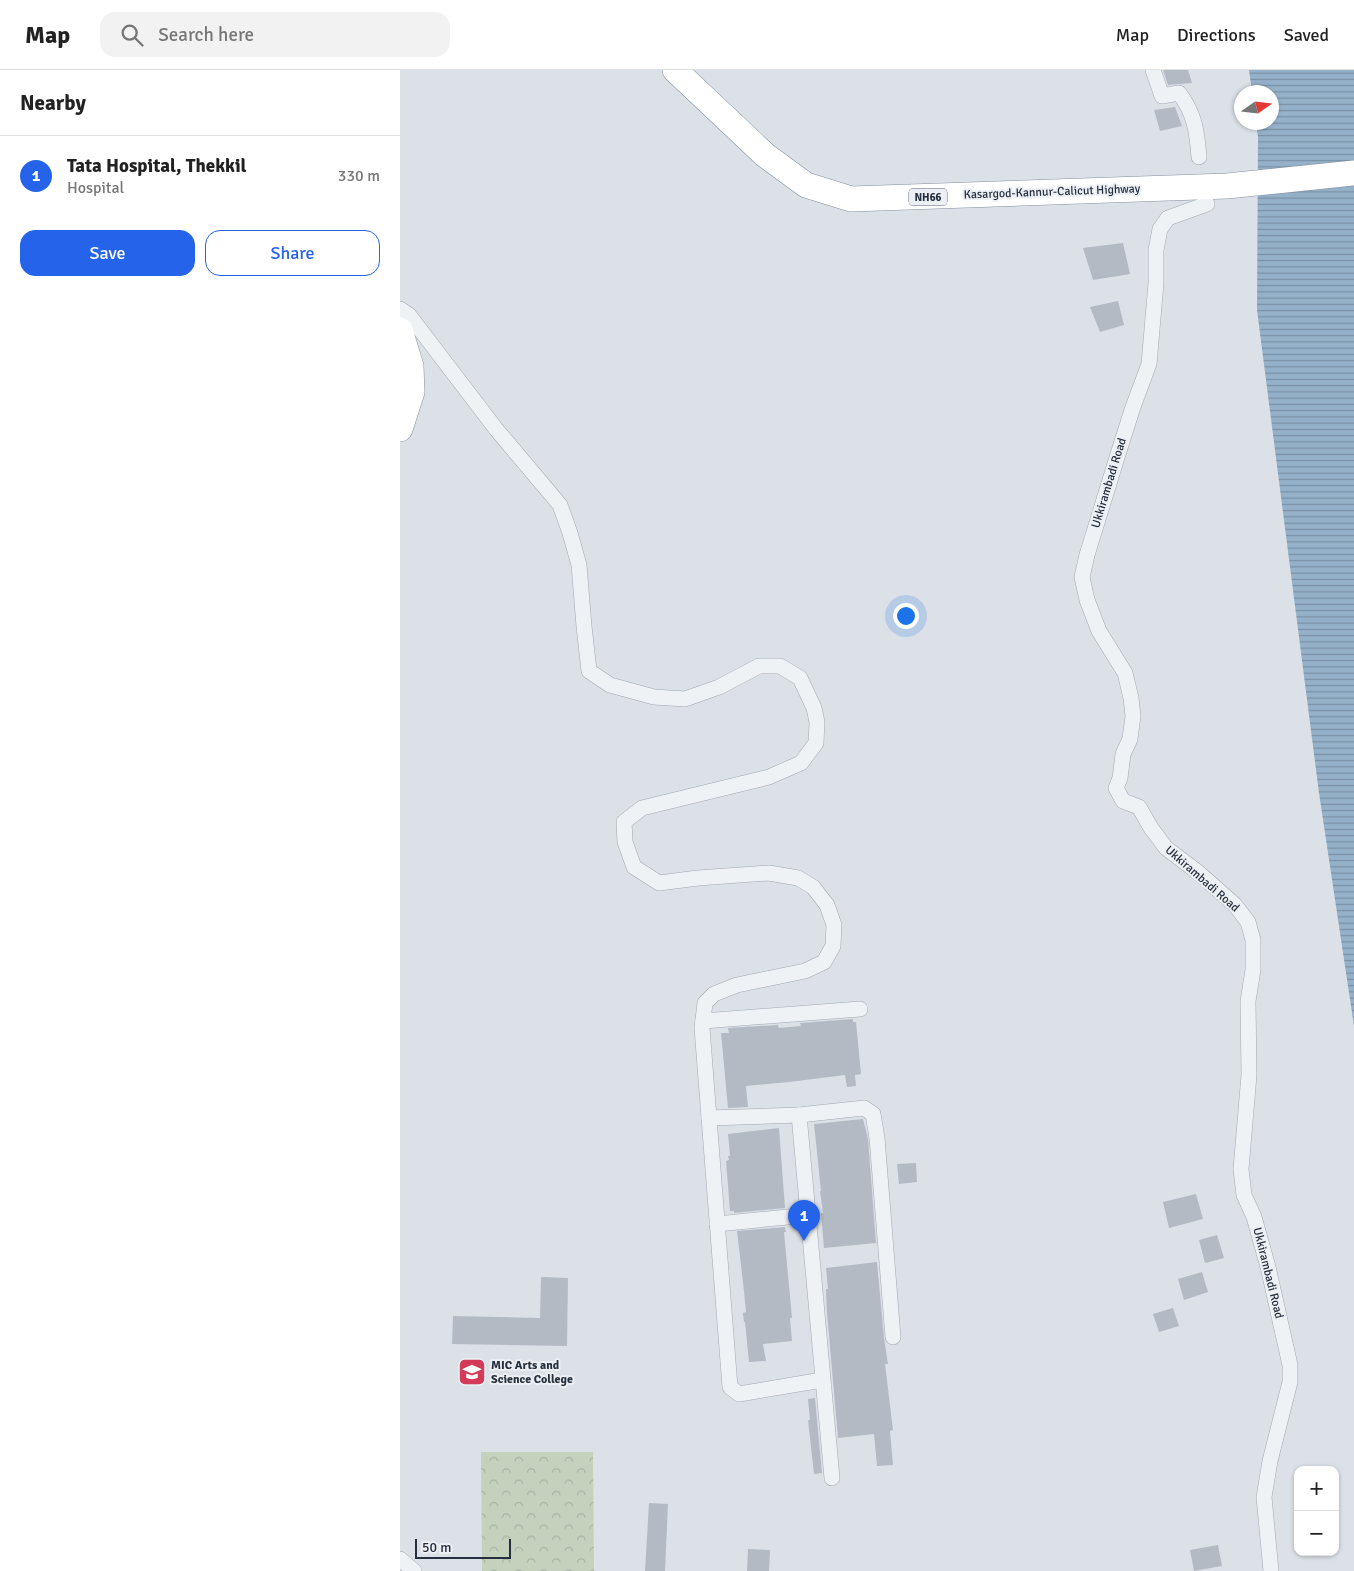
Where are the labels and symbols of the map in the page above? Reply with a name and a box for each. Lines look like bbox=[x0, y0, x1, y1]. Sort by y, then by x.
north arrow bbox=[1234, 85, 1279, 130]
street label: Kasargod-Kannur-Calicut Highway bbox=[963, 181, 1141, 203]
road number: NH66 bbox=[909, 188, 947, 206]
street label: Ukkirambadi Road bbox=[1088, 436, 1130, 530]
your location bbox=[893, 603, 919, 629]
street label: Ukkirambadi Road bbox=[1162, 843, 1242, 915]
pin: 1 bbox=[788, 1200, 820, 1241]
street label: Ukkirambadi Road bbox=[1249, 1226, 1287, 1320]
school or university icon: MIC Arts and Science College bbox=[457, 1357, 487, 1387]
place label: MIC Arts and Science College bbox=[491, 1358, 573, 1387]
scale bar bbox=[415, 1536, 511, 1559]

